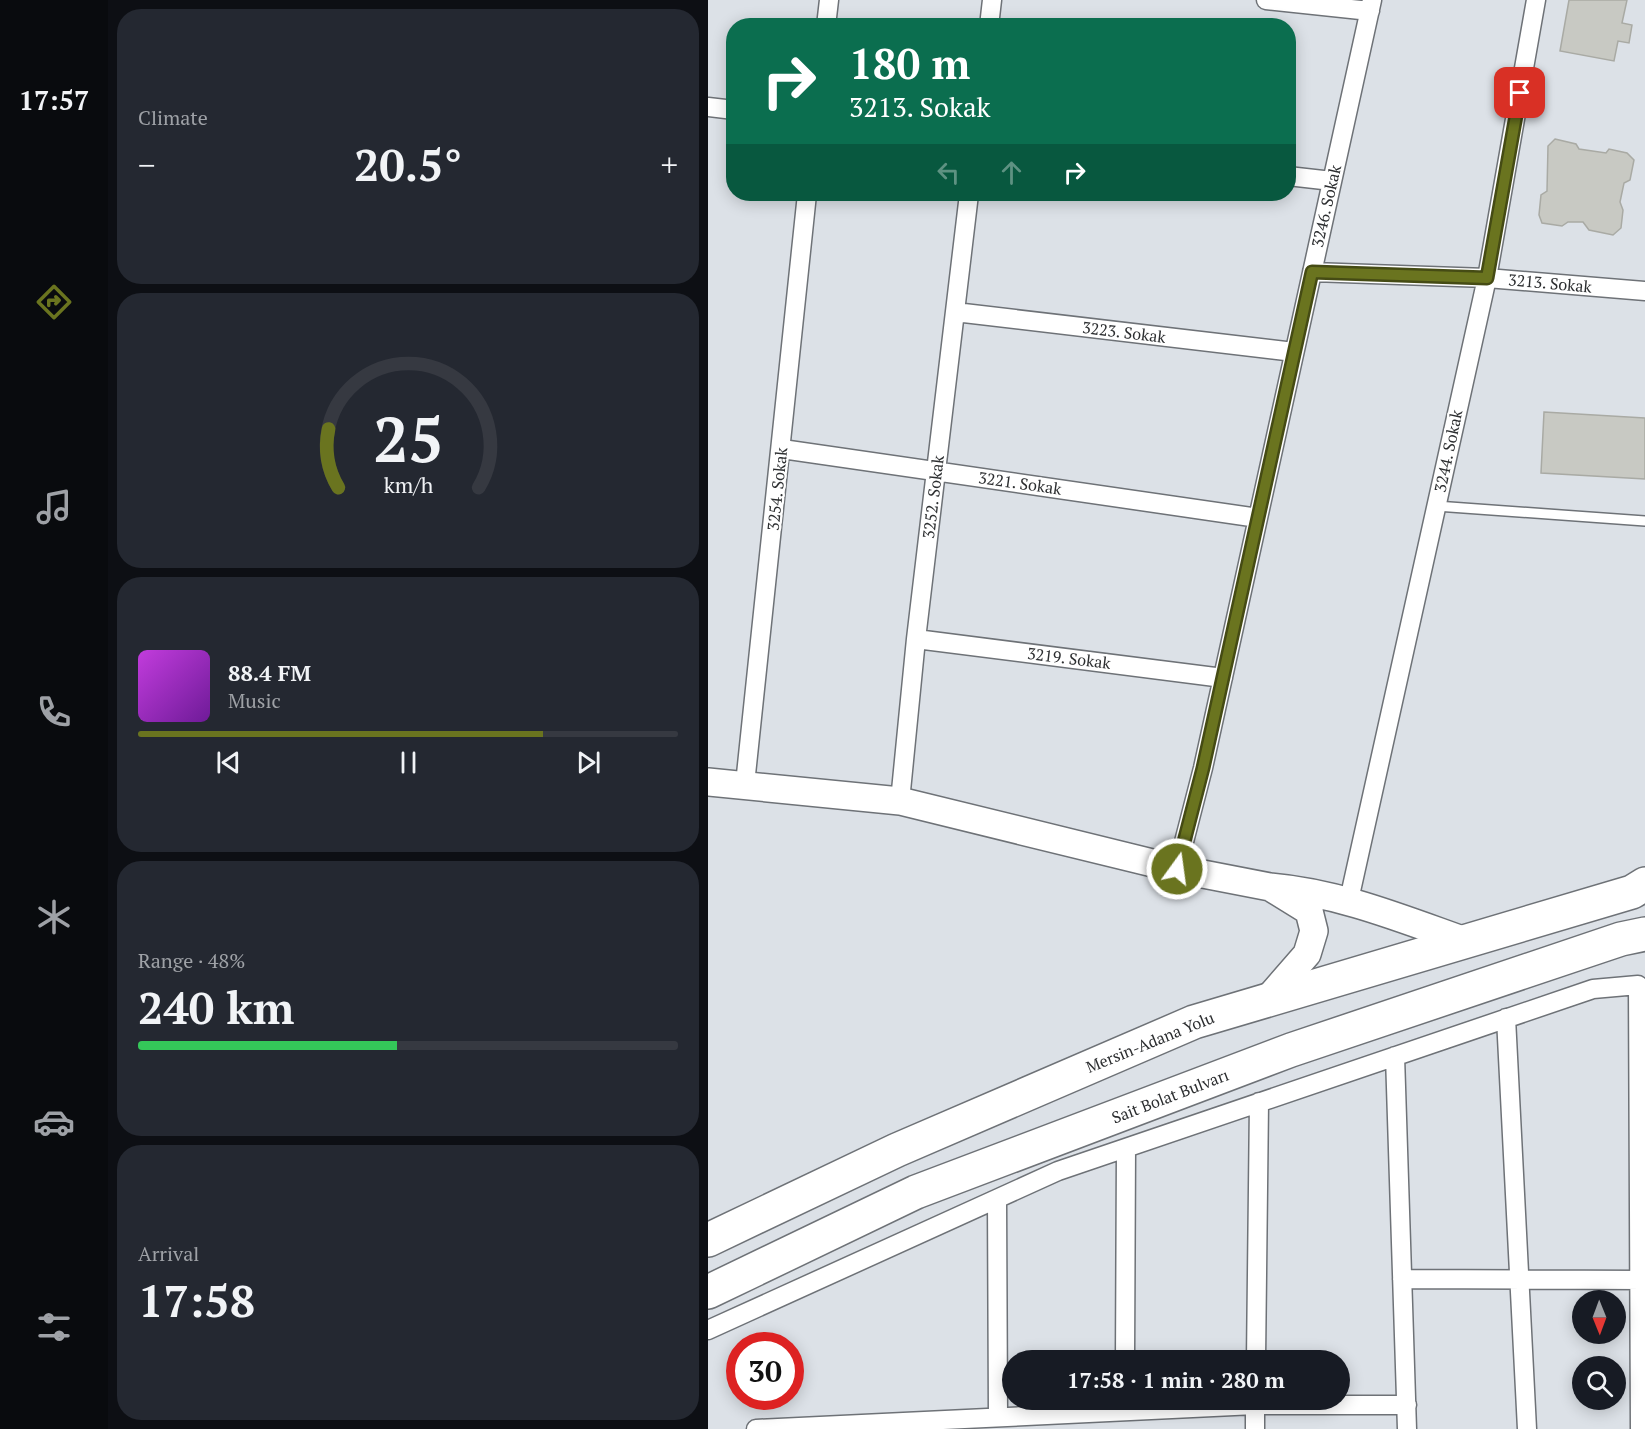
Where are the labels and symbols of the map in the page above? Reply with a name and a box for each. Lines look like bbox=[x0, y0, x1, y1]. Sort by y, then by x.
pin bbox=[1494, 67, 1545, 118]
street label: 3246. Sokak bbox=[1306, 162, 1346, 249]
street label: 3213. Sokak bbox=[1507, 268, 1593, 298]
street label: 3223. Sokak bbox=[1081, 316, 1168, 348]
street label: 3244. Sokak bbox=[1429, 407, 1468, 494]
street label: 3254. Sokak bbox=[762, 445, 792, 532]
street label: 3252. Sokak bbox=[917, 453, 949, 540]
street label: 3221. Sokak bbox=[977, 466, 1064, 500]
street label: 3219. Sokak bbox=[1026, 642, 1113, 674]
position arrow bbox=[1145, 837, 1209, 901]
street label: Mersin-Adana Yolu bbox=[1083, 1006, 1217, 1078]
street label: Sait Bolat Bulvarı bbox=[1108, 1064, 1232, 1128]
north arrow bbox=[1572, 1290, 1626, 1344]
speed limit sign: 30 bbox=[726, 1332, 804, 1410]

